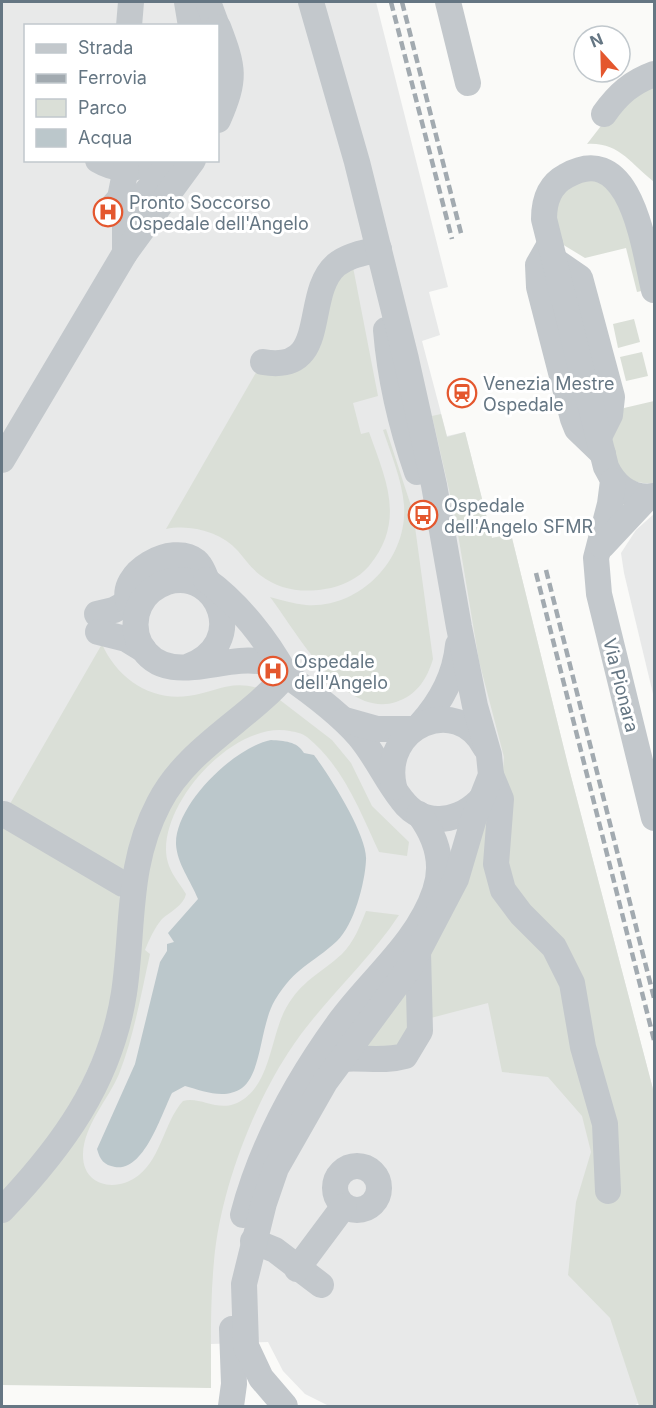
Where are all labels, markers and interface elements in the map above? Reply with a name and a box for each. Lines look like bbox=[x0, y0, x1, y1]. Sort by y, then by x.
legend bbox=[24, 24, 219, 162]
north arrow bbox=[572, 24, 632, 84]
text: N bbox=[587, 29, 606, 52]
text: Strada bbox=[78, 37, 133, 58]
text: Ferrovia bbox=[78, 67, 147, 88]
text: Parco bbox=[78, 97, 127, 118]
text: Acqua bbox=[78, 127, 132, 148]
place label: Pronto Soccorso Ospedale dell'Angelo bbox=[129, 192, 309, 234]
hospital icon: Pronto Soccorso Ospedale dell'Angelo bbox=[92, 196, 124, 228]
place label: Venezia Mestre Ospedale bbox=[483, 373, 614, 415]
station icon: Venezia Mestre Ospedale bbox=[446, 377, 478, 409]
place label: Ospedale dell'Angelo SFMR bbox=[444, 495, 593, 537]
bus stop icon: Ospedale dell'Angelo SFMR bbox=[407, 499, 439, 531]
street label: Via Pionara bbox=[599, 636, 643, 734]
place label: Ospedale dell'Angelo bbox=[294, 651, 388, 693]
hospital icon: Ospedale dell'Angelo bbox=[257, 655, 289, 687]

